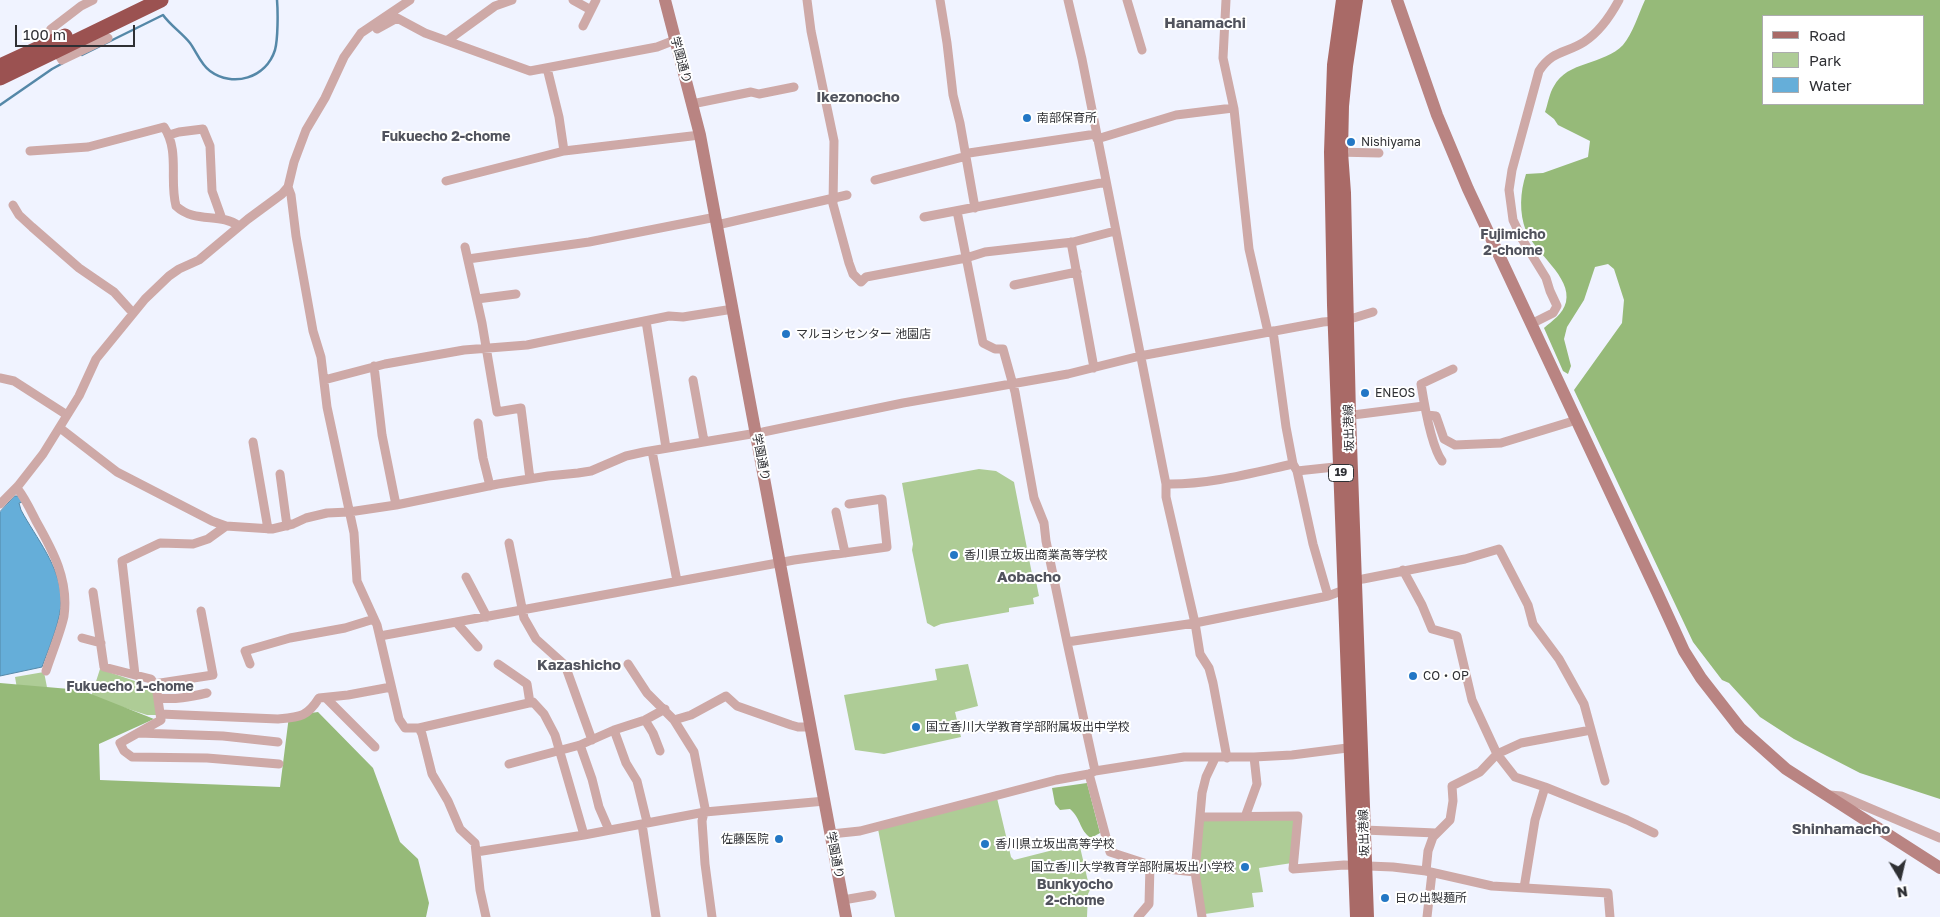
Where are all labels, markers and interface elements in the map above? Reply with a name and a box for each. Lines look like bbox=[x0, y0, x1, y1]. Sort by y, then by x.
district label: Hanamachi bbox=[1164, 14, 1246, 32]
scale bar bbox=[18, 15, 138, 47]
legend bbox=[1762, 15, 1925, 105]
text: 100 m bbox=[23, 25, 66, 43]
text: Road bbox=[1809, 26, 1846, 44]
street label: 学園通り bbox=[668, 35, 694, 85]
text: Park bbox=[1809, 51, 1841, 69]
text: Water bbox=[1809, 76, 1852, 94]
district label: Ikezonocho bbox=[816, 88, 900, 106]
place label: 南部保育所 bbox=[1037, 111, 1097, 125]
marker: 南部保育所 bbox=[1021, 112, 1033, 124]
district label: Fukuecho 2-chome bbox=[381, 129, 511, 145]
place label: Nishiyama bbox=[1361, 135, 1421, 149]
marker: Nishiyama bbox=[1345, 136, 1357, 148]
district label: Fujimicho 2-chome bbox=[1480, 227, 1546, 260]
place label: マルヨシセンター 池園店 bbox=[796, 327, 931, 341]
marker: マルヨシセンター 池園店 bbox=[780, 328, 792, 340]
place label: ENEOS bbox=[1375, 386, 1415, 400]
marker: ENEOS bbox=[1359, 387, 1371, 399]
street label: 坂出港線 bbox=[1341, 404, 1357, 452]
street label: 学園通り bbox=[749, 432, 773, 482]
road number: 19 bbox=[1328, 464, 1354, 482]
place label: 香川県立坂出商業高等学校 bbox=[964, 548, 1108, 562]
marker: 香川県立坂出商業高等学校 bbox=[948, 549, 960, 561]
district label: Aobacho bbox=[997, 568, 1061, 586]
district label: Kazashicho bbox=[537, 656, 621, 674]
place label: CO・OP bbox=[1423, 669, 1469, 683]
marker: CO・OP bbox=[1407, 670, 1419, 682]
district label: Fukuecho 1-chome bbox=[66, 679, 194, 695]
place label: 国立香川大学教育学部附属坂出中学校 bbox=[926, 720, 1130, 734]
marker: 国立香川大学教育学部附属坂出中学校 bbox=[910, 721, 922, 733]
street label: 坂出港線 bbox=[1356, 809, 1372, 857]
district label: Shinhamacho bbox=[1792, 820, 1890, 838]
street label: 学園通り bbox=[823, 830, 847, 880]
place label: 佐藤医院 bbox=[721, 832, 769, 846]
marker: 佐藤医院 bbox=[773, 833, 785, 845]
place label: 香川県立坂出高等学校 bbox=[995, 837, 1115, 851]
marker: 香川県立坂出高等学校 bbox=[979, 838, 991, 850]
north arrow bbox=[1875, 852, 1925, 902]
place label: 国立香川大学教育学部附属坂出小学校 bbox=[1031, 860, 1235, 874]
marker: 国立香川大学教育学部附属坂出小学校 bbox=[1239, 861, 1251, 873]
district label: Bunkyocho 2-chome bbox=[1037, 877, 1113, 910]
text: N bbox=[1896, 883, 1909, 902]
place label: 日の出製麺所 bbox=[1395, 891, 1467, 905]
marker: 日の出製麺所 bbox=[1379, 892, 1391, 904]

